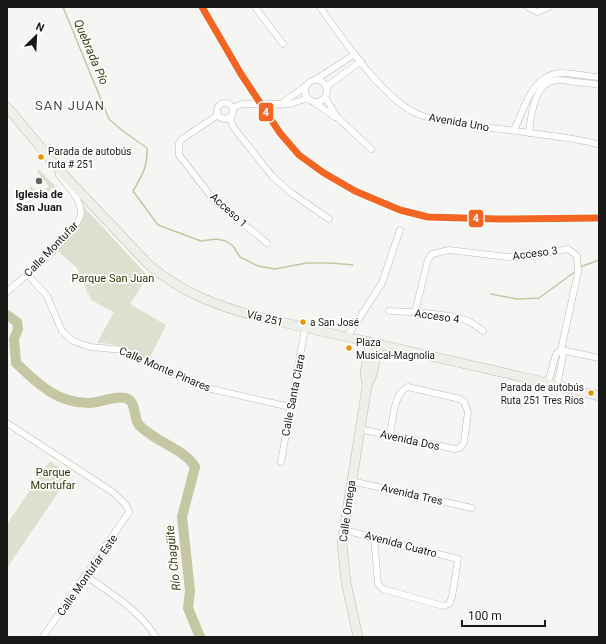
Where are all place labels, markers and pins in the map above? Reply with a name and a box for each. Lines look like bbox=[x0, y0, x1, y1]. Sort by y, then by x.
place label: Parada de autobús ruta # 251 bbox=[48, 146, 131, 170]
marker: Parada de autobús ruta # 251 bbox=[36, 152, 46, 162]
marker: Iglesia de San Juan bbox=[34, 176, 44, 186]
place label: Iglesia de San Juan bbox=[15, 188, 63, 214]
marker: a San José bbox=[298, 317, 308, 327]
place label: a San José bbox=[310, 317, 359, 328]
place label: Plaza Musical-Magnolia bbox=[356, 337, 435, 361]
marker: Plaza Musical-Magnolia bbox=[344, 343, 354, 353]
place label: Parada de autobús Ruta 251 Tres Ríos bbox=[501, 382, 584, 406]
marker: Parada de autobús Ruta 251 Tres Ríos bbox=[586, 388, 596, 398]

